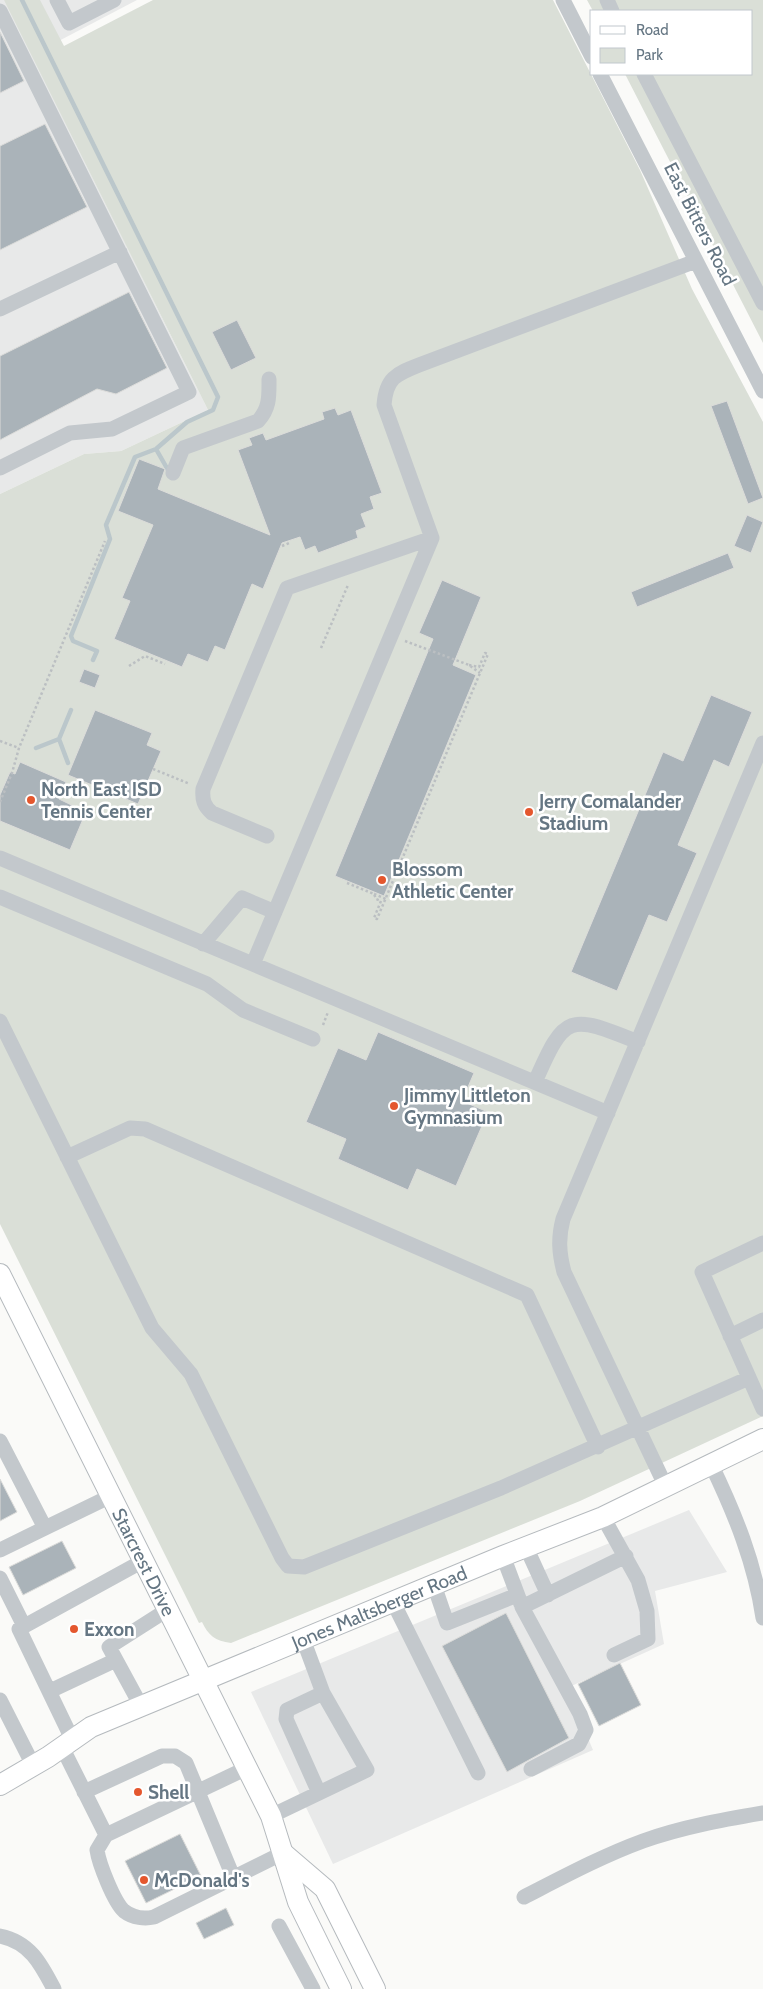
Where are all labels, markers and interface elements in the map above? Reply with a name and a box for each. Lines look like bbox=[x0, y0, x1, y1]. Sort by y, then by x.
legend bbox=[590, 10, 753, 75]
text: Road bbox=[636, 21, 669, 39]
text: Park bbox=[636, 46, 663, 64]
street label: East Bitters Road bbox=[659, 159, 741, 289]
place label: North East ISD Tennis Center bbox=[41, 778, 162, 823]
place label: Jerry Comalander Stadium bbox=[538, 790, 682, 835]
marker: North East ISD Tennis Center bbox=[25, 794, 37, 806]
marker: Jerry Comalander Stadium bbox=[523, 806, 535, 818]
place label: Blossom Athletic Center bbox=[392, 858, 514, 903]
marker: Blossom Athletic Center bbox=[376, 874, 388, 886]
place label: Jimmy Littleton Gymnasium bbox=[403, 1084, 531, 1129]
marker: Jimmy Littleton Gymnasium bbox=[388, 1100, 400, 1112]
street label: Starcrest Drive bbox=[107, 1504, 181, 1620]
street label: Jones Maltsberger Road bbox=[287, 1561, 470, 1654]
place label: Exxon bbox=[84, 1618, 134, 1641]
marker: Exxon bbox=[68, 1623, 80, 1635]
place label: Shell bbox=[148, 1781, 189, 1804]
marker: Shell bbox=[132, 1786, 144, 1798]
place label: McDonald's bbox=[154, 1869, 250, 1892]
marker: McDonald's bbox=[138, 1874, 150, 1886]

